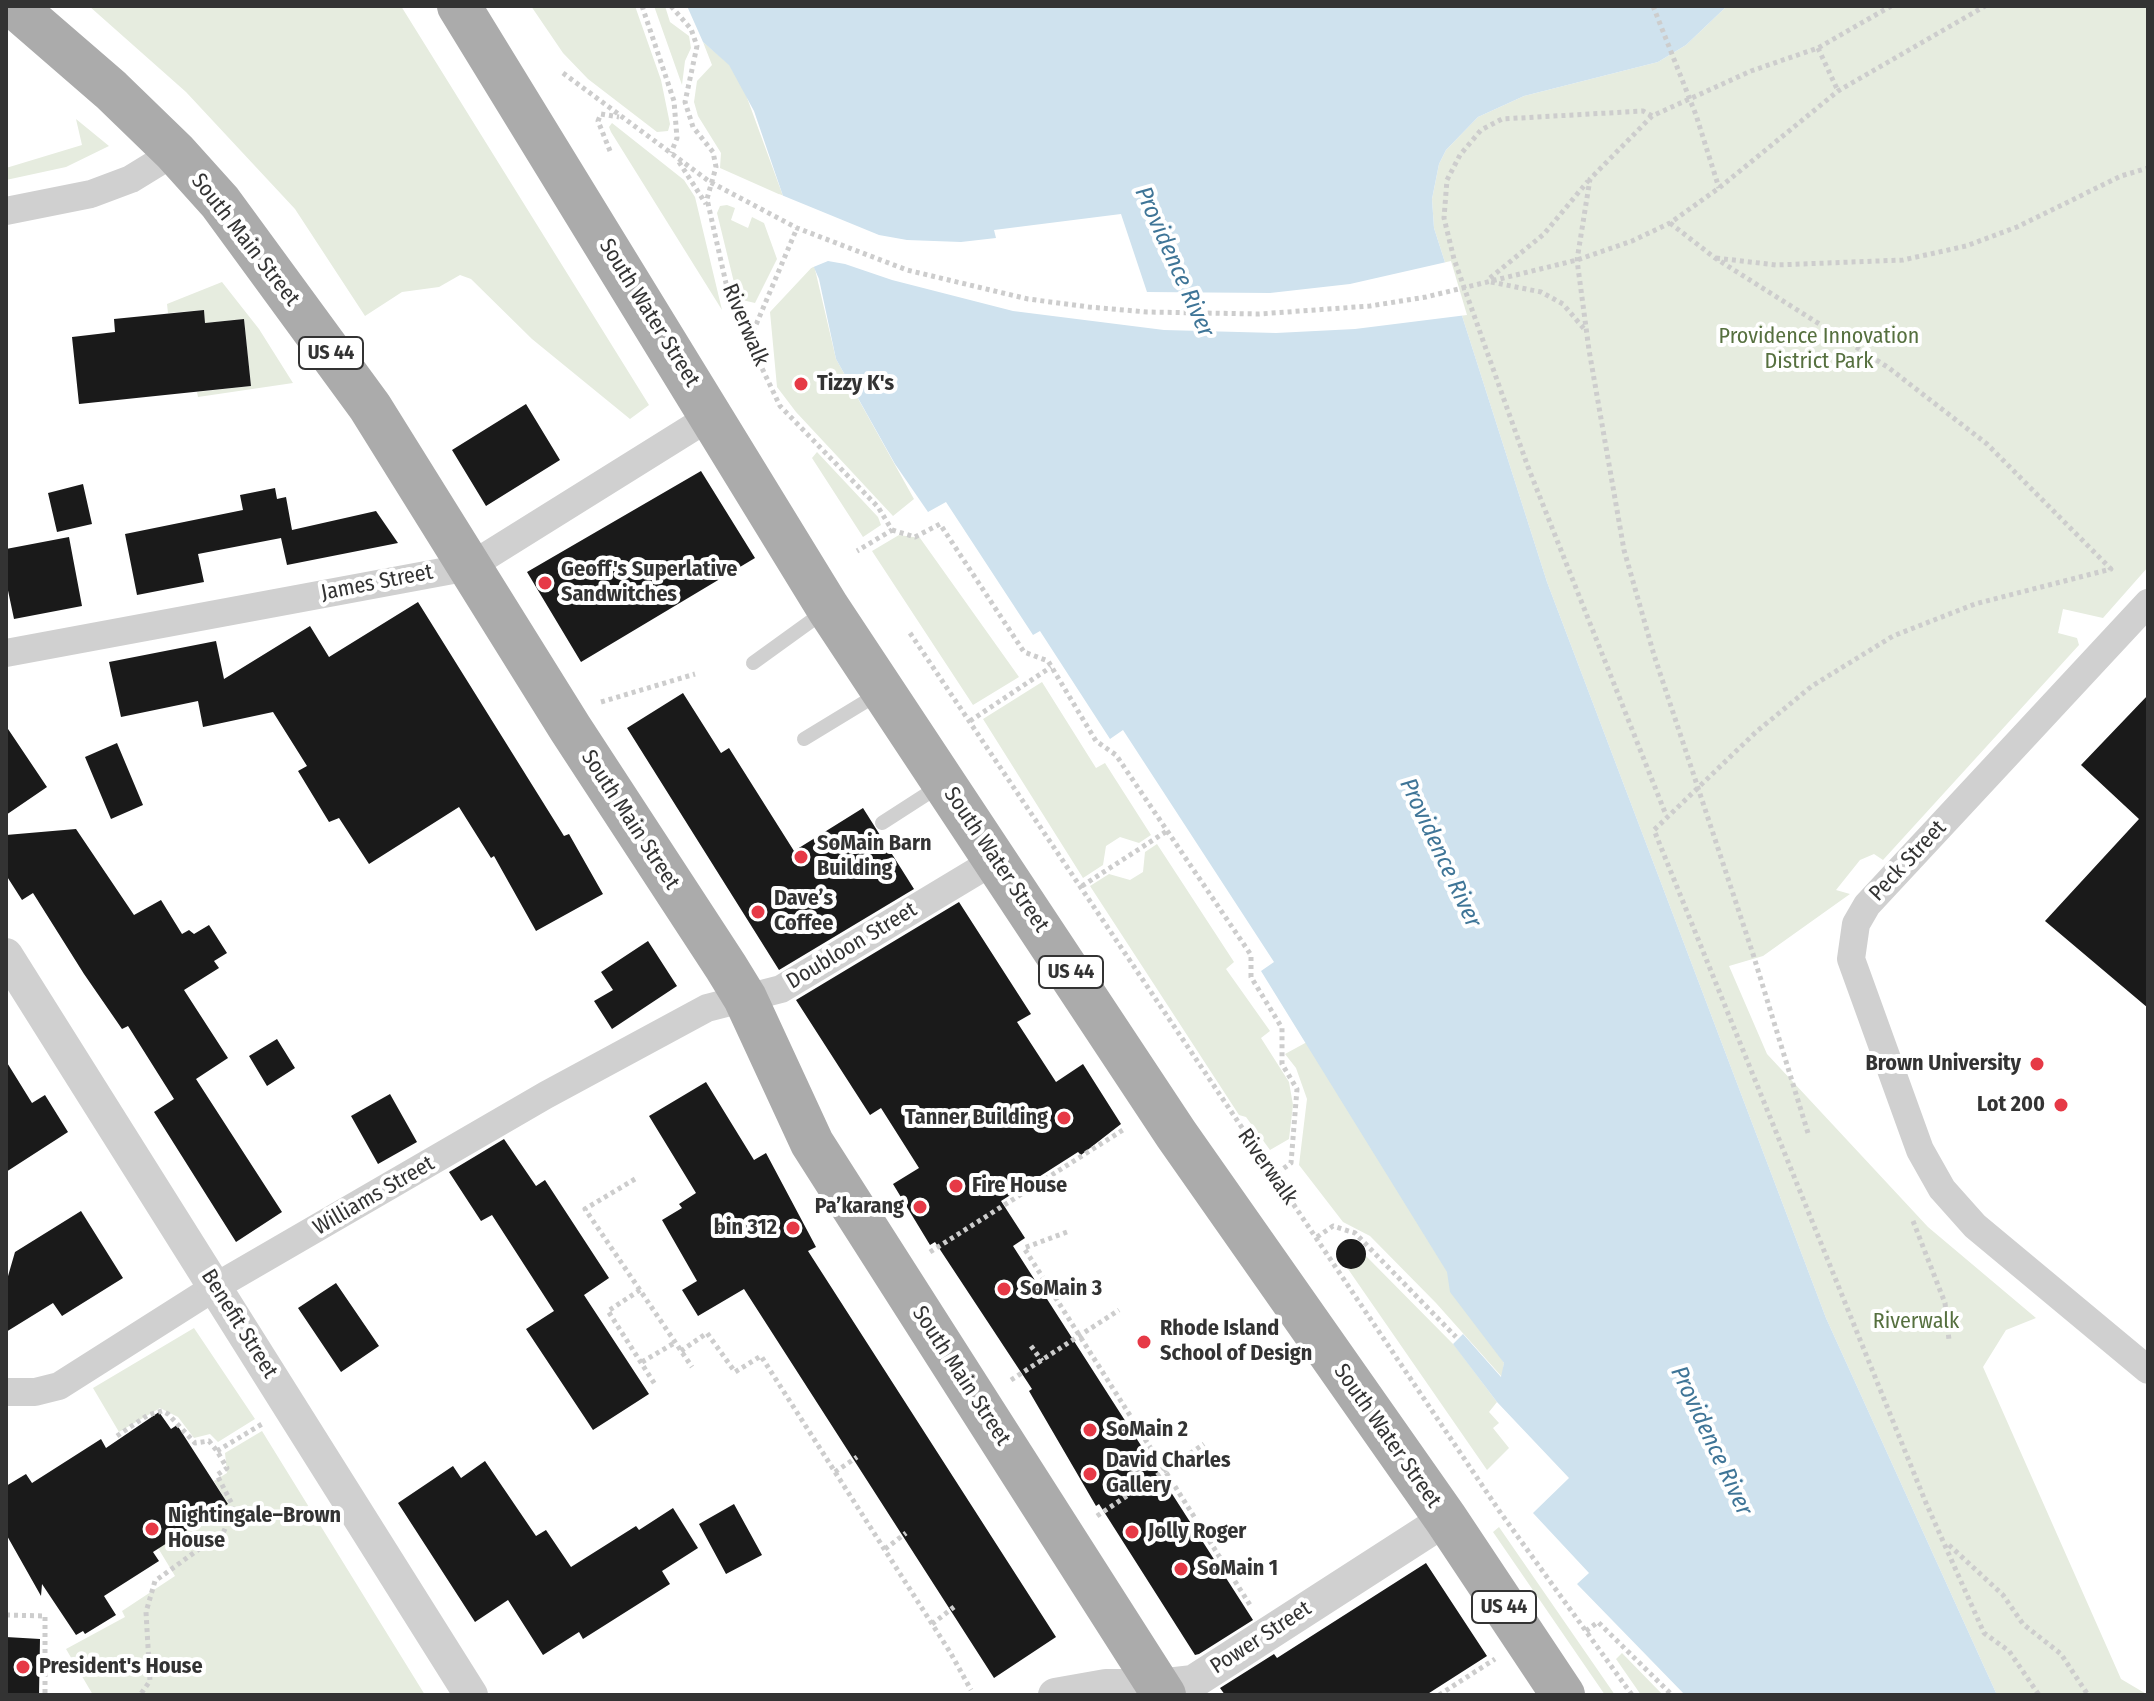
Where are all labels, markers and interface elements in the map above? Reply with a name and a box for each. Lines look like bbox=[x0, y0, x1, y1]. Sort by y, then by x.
street label: South Main Street bbox=[185, 169, 305, 311]
water label: Providence River bbox=[1128, 182, 1220, 342]
street label: South Water Street bbox=[593, 234, 705, 392]
street label: Riverwalk bbox=[716, 280, 774, 370]
park label: Providence Innovation District Park bbox=[1719, 324, 1919, 376]
road number: US 44 bbox=[299, 337, 363, 369]
place label: Tizzy K's bbox=[817, 371, 894, 397]
marker: Tizzy K's bbox=[792, 375, 810, 393]
place label: Geoff's Superlative Sandwitches bbox=[561, 557, 737, 608]
street label: James Street bbox=[319, 559, 435, 607]
marker: Geoff's Superlative Sandwitches bbox=[536, 574, 554, 592]
street label: South Main Street bbox=[575, 745, 685, 895]
water label: Providence River bbox=[1393, 774, 1487, 932]
street label: South Water Street bbox=[938, 782, 1054, 938]
street label: Peck Street bbox=[1864, 815, 1952, 907]
place label: SoMain Barn Building bbox=[817, 831, 932, 882]
marker: SoMain Barn Building bbox=[792, 848, 810, 866]
place label: Dave’s Coffee bbox=[774, 886, 833, 938]
street label: Doubloon Street bbox=[782, 897, 922, 995]
marker: Dave’s Coffee bbox=[749, 903, 767, 921]
road number: US 44 bbox=[1039, 956, 1103, 988]
place label: Brown University bbox=[1866, 1051, 2021, 1077]
marker: Brown University bbox=[2028, 1055, 2046, 1073]
place label: Lot 200 bbox=[1977, 1092, 2045, 1118]
marker: Lot 200 bbox=[2052, 1096, 2070, 1114]
place label: Tanner Building bbox=[905, 1105, 1048, 1131]
marker: Tanner Building bbox=[1055, 1109, 1073, 1127]
street label: Riverwalk bbox=[1231, 1124, 1303, 1210]
street label: Williams Street bbox=[309, 1151, 439, 1241]
place label: Fire House bbox=[972, 1173, 1067, 1199]
marker: Fire House bbox=[947, 1177, 965, 1195]
place label: Pa’karang bbox=[815, 1194, 904, 1220]
marker: Pa’karang bbox=[911, 1198, 929, 1216]
place label: bin 312 bbox=[714, 1215, 777, 1241]
marker: bin 312 bbox=[784, 1219, 802, 1237]
street label: Benefit Street bbox=[195, 1265, 283, 1383]
place label: SoMain 3 bbox=[1020, 1276, 1102, 1302]
marker: SoMain 3 bbox=[995, 1280, 1013, 1298]
street label: South Main Street bbox=[906, 1301, 1016, 1451]
park label: Riverwalk bbox=[1873, 1309, 1959, 1335]
place label: Rhode Island School of Design bbox=[1160, 1316, 1312, 1368]
marker: Rhode Island School of Design bbox=[1135, 1333, 1153, 1351]
street label: South Water Street bbox=[1328, 1359, 1446, 1513]
water label: Providence River bbox=[1664, 1362, 1758, 1520]
place label: SoMain 2 bbox=[1106, 1417, 1188, 1443]
marker: SoMain 2 bbox=[1081, 1421, 1099, 1439]
place label: David Charles Gallery bbox=[1106, 1448, 1231, 1500]
marker: David Charles Gallery bbox=[1081, 1465, 1099, 1483]
place label: Nightingale–Brown House bbox=[168, 1503, 341, 1554]
place label: Jolly Roger bbox=[1148, 1519, 1246, 1545]
marker: Nightingale–Brown House bbox=[143, 1520, 161, 1538]
marker: Jolly Roger bbox=[1123, 1523, 1141, 1541]
place label: SoMain 1 bbox=[1197, 1556, 1278, 1582]
marker: SoMain 1 bbox=[1172, 1560, 1190, 1578]
road number: US 44 bbox=[1472, 1591, 1536, 1623]
street label: Power Street bbox=[1206, 1596, 1316, 1680]
place label: President's House bbox=[39, 1654, 203, 1680]
marker: President's House bbox=[14, 1658, 32, 1676]

